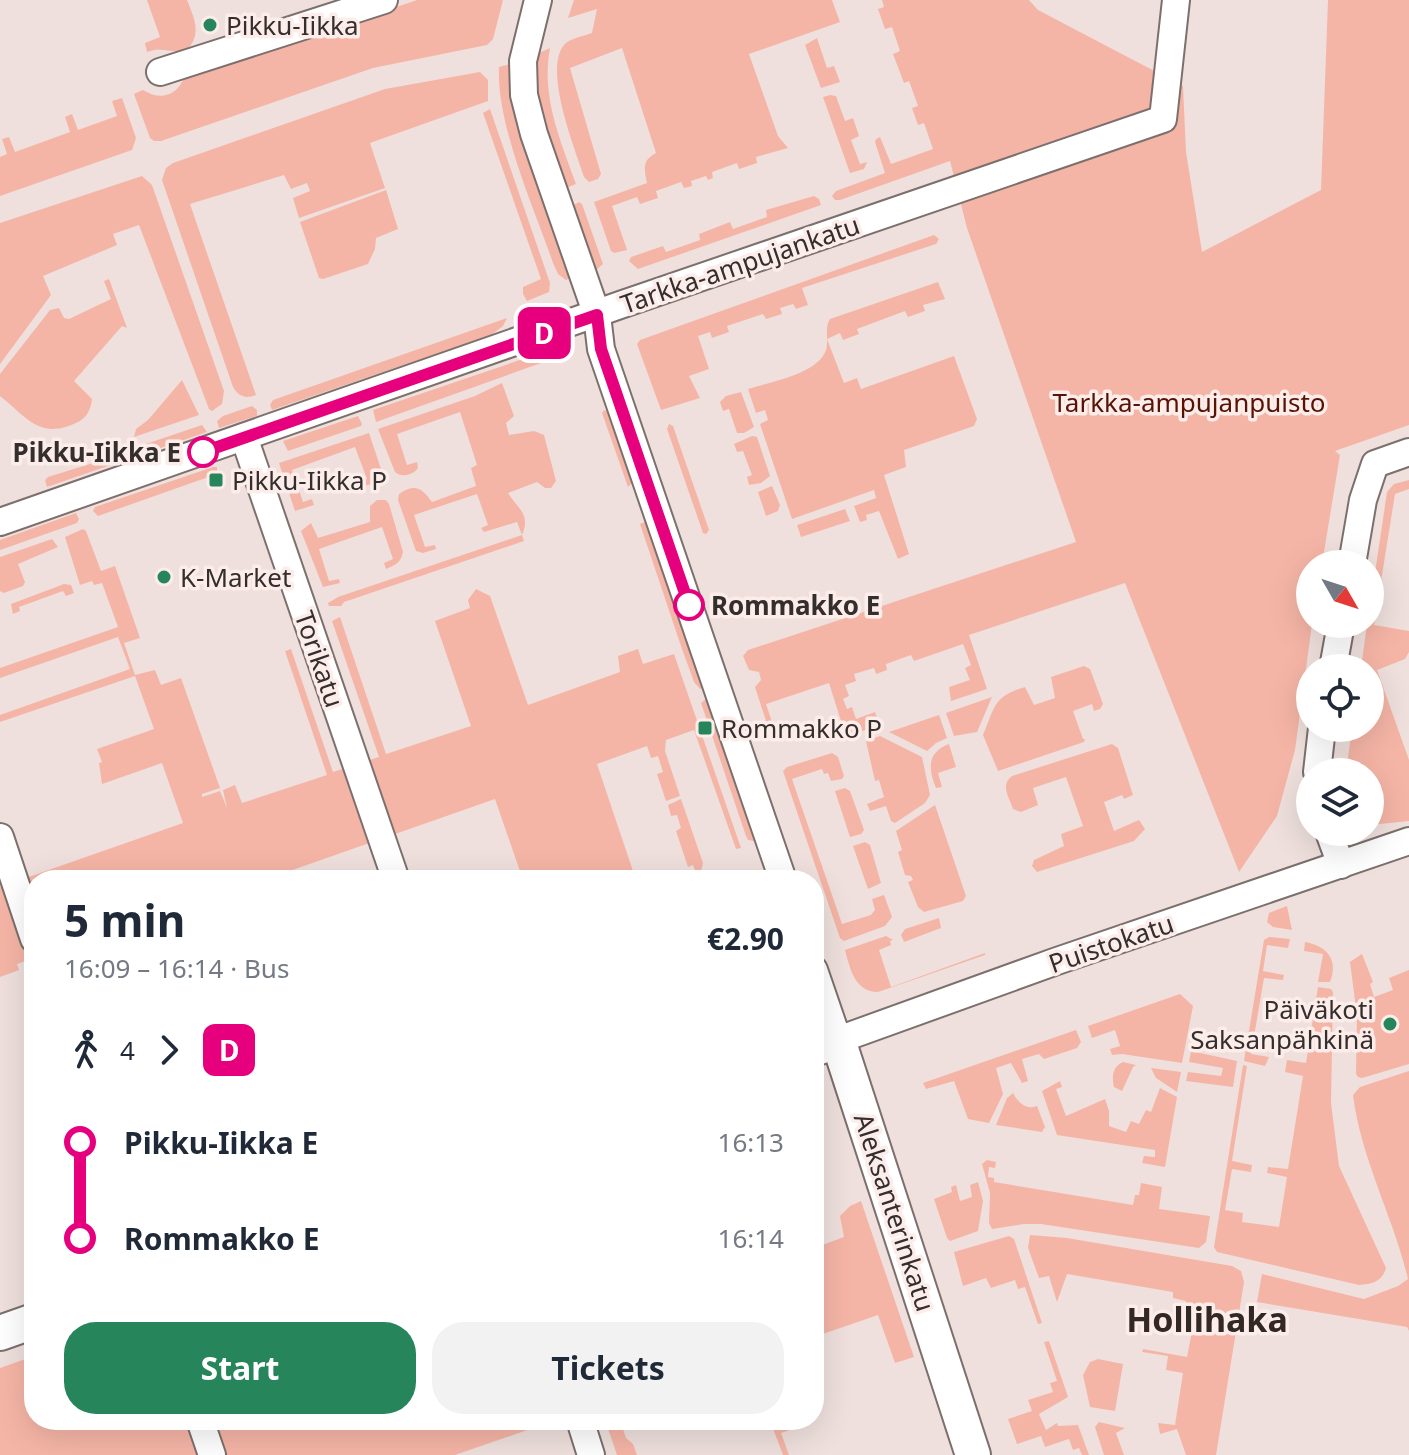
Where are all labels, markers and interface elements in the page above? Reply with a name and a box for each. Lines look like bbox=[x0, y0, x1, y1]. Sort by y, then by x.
place label: Pikku-Iikka bbox=[226, 7, 359, 43]
marker: Pikku-Iikka bbox=[201, 16, 219, 34]
street label: Tarkka-ampujankatu bbox=[616, 206, 864, 322]
line badge: D bbox=[518, 307, 570, 359]
text: D bbox=[534, 314, 554, 352]
park label: Tarkka-ampujanpuisto bbox=[1052, 384, 1326, 420]
place label: Pikku-Iikka E bbox=[13, 434, 181, 470]
marker: Pikku-Iikka E bbox=[188, 437, 218, 467]
place label: Pikku-Iikka P bbox=[232, 462, 387, 498]
marker: Pikku-Iikka P bbox=[207, 471, 225, 489]
north arrow bbox=[1296, 550, 1384, 638]
map controls bbox=[1296, 550, 1384, 846]
place label: K-Market bbox=[180, 559, 291, 595]
marker: K-Market bbox=[155, 568, 173, 586]
place label: Rommakko E bbox=[711, 587, 880, 623]
marker: Rommakko E bbox=[674, 590, 704, 620]
street label: Torikatu bbox=[287, 606, 353, 712]
button: locate bbox=[1296, 654, 1384, 742]
place label: Rommakko P bbox=[721, 710, 882, 746]
marker: Rommakko P bbox=[696, 719, 714, 737]
button: layers bbox=[1296, 758, 1384, 846]
text: 5 min bbox=[64, 890, 185, 950]
street label: Puistokatu bbox=[1044, 905, 1178, 981]
text: €2.90 bbox=[707, 918, 784, 959]
text: 16:09 – 16:14 · Bus bbox=[64, 950, 289, 986]
place label: Päiväkoti Saksanpähkinä bbox=[1190, 991, 1374, 1057]
marker: Päiväkoti Saksanpähkinä bbox=[1381, 1015, 1399, 1033]
icon: walk bbox=[64, 1028, 108, 1072]
icon: forward bbox=[147, 1028, 191, 1072]
text: D bbox=[219, 1031, 239, 1069]
text: 4 bbox=[120, 1032, 135, 1068]
street label: Aleksanterinkatu bbox=[846, 1108, 944, 1316]
text: Pikku-Iikka E bbox=[124, 1122, 318, 1163]
text: 16:13 bbox=[718, 1124, 784, 1160]
text: Rommakko E bbox=[124, 1218, 319, 1259]
text: 16:14 bbox=[718, 1220, 784, 1256]
district label: Hollihaka bbox=[1126, 1296, 1288, 1342]
button: Start bbox=[64, 1322, 416, 1414]
button: Tickets bbox=[432, 1322, 784, 1414]

